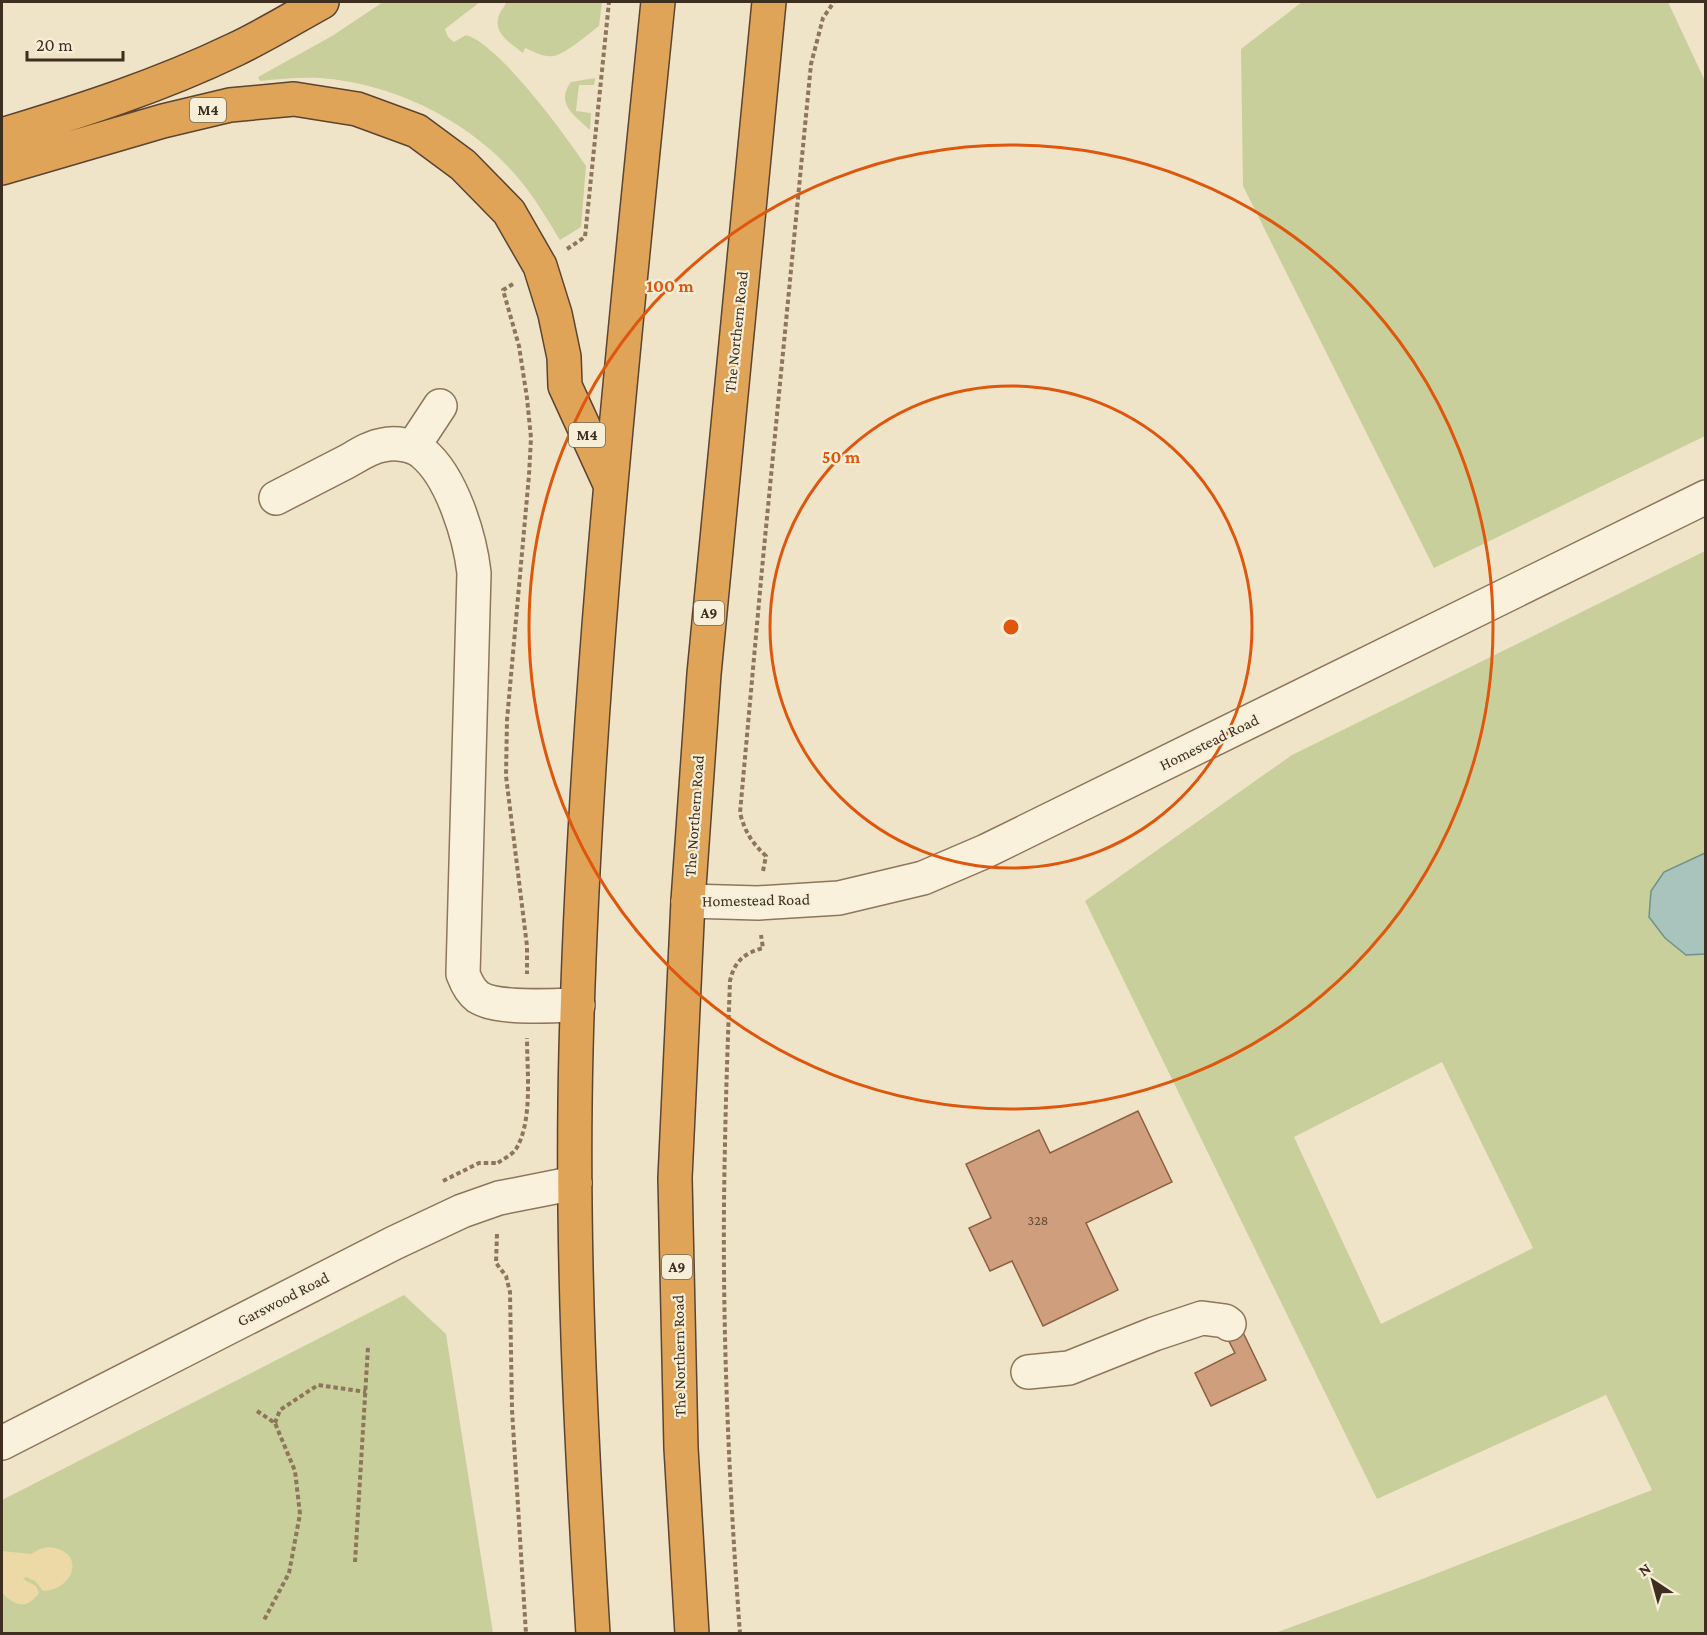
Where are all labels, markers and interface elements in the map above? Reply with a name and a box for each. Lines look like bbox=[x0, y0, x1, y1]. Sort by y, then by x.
scale bar bbox=[27, 24, 123, 62]
text: 20 m bbox=[36, 35, 73, 55]
road number: M4 bbox=[190, 98, 226, 122]
street label: The Northern Road bbox=[721, 270, 751, 394]
text: 100 m bbox=[646, 276, 694, 296]
road number: M4 bbox=[569, 423, 605, 447]
text: 50 m bbox=[822, 447, 861, 467]
road number: A9 bbox=[694, 601, 724, 625]
centre of rings bbox=[1001, 617, 1021, 637]
street label: Homestead Road bbox=[1157, 710, 1262, 773]
street label: The Northern Road bbox=[681, 754, 707, 877]
street label: Homestead Road bbox=[702, 891, 811, 909]
house number: 328 bbox=[1028, 1212, 1048, 1228]
road number: A9 bbox=[662, 1255, 692, 1279]
street label: Garswood Road bbox=[234, 1268, 332, 1329]
street label: The Northern Road bbox=[669, 1294, 689, 1417]
north arrow bbox=[1623, 1551, 1683, 1611]
text: N bbox=[1635, 1559, 1654, 1579]

